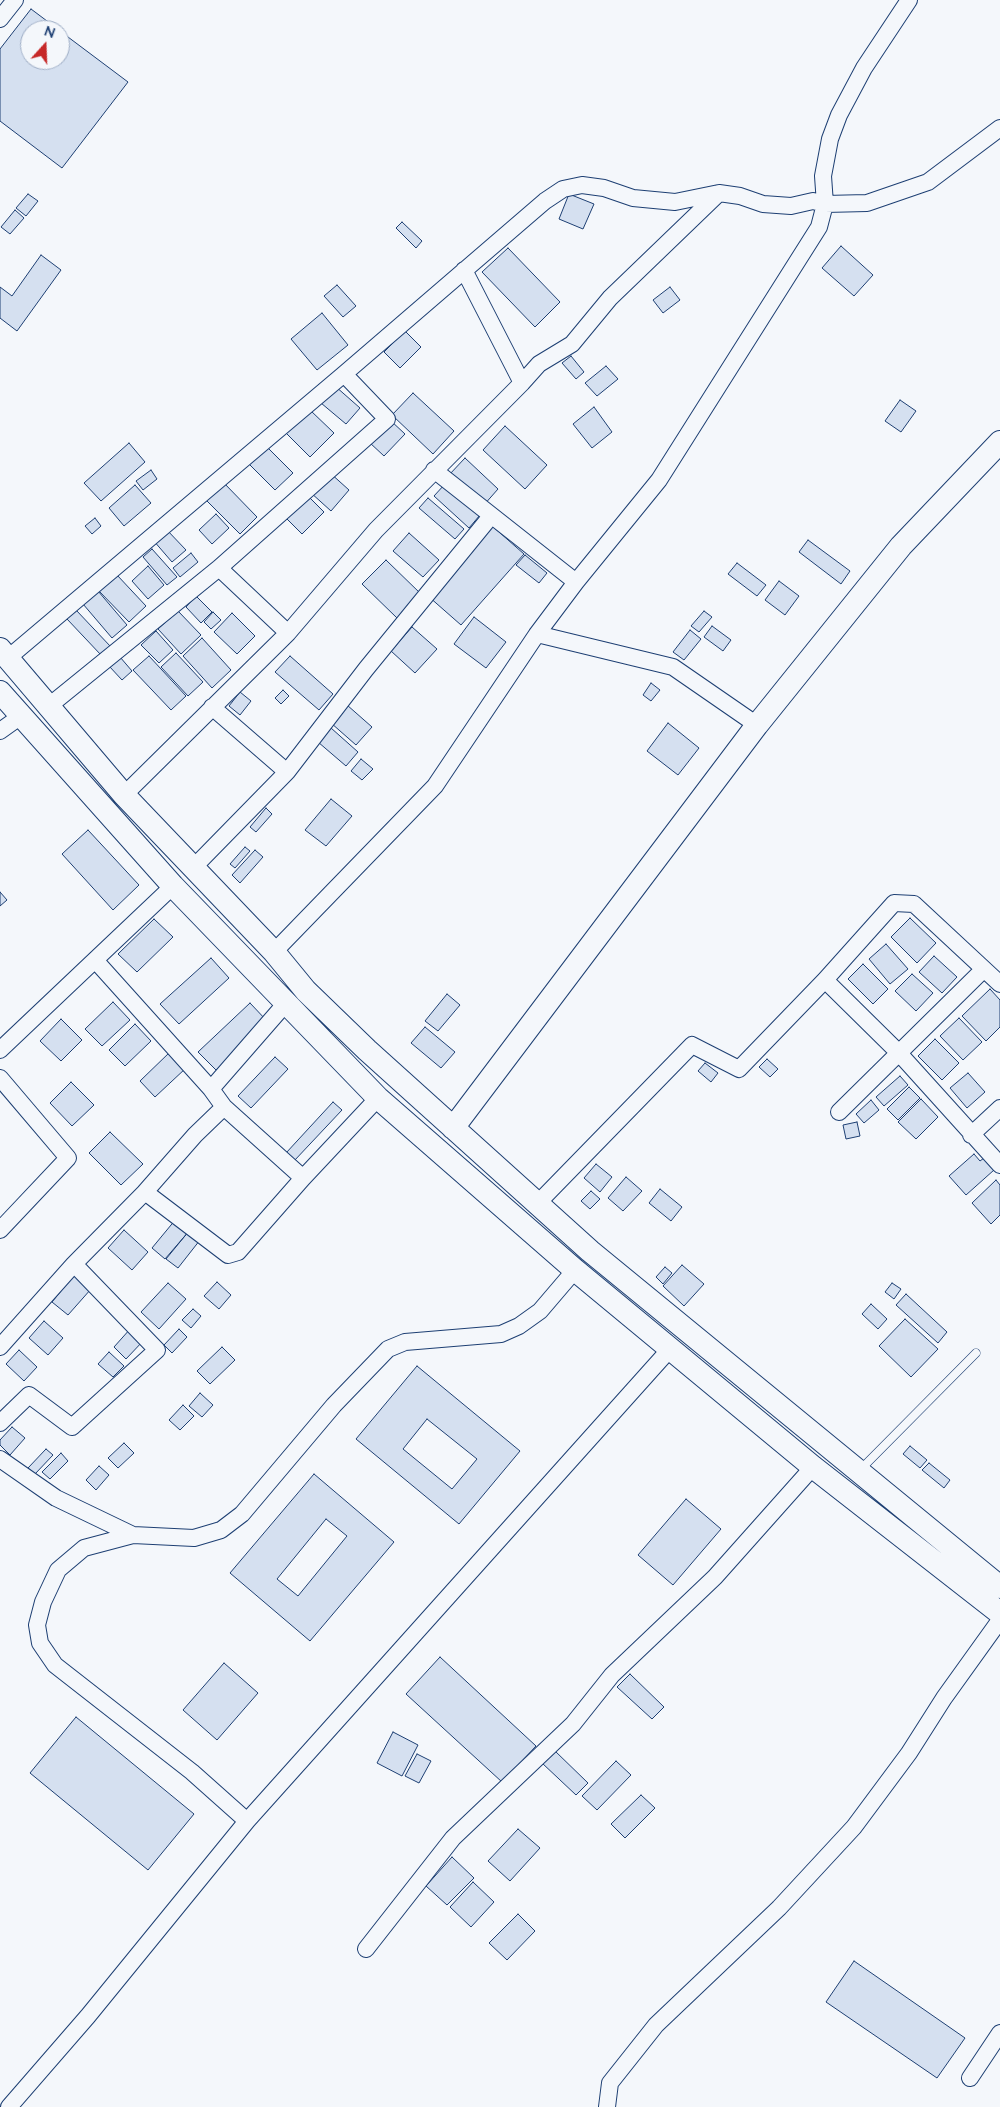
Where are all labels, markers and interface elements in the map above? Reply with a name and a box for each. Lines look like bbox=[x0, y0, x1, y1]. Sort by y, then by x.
north arrow bbox=[20, 20, 70, 70]
text: N bbox=[42, 22, 58, 42]

